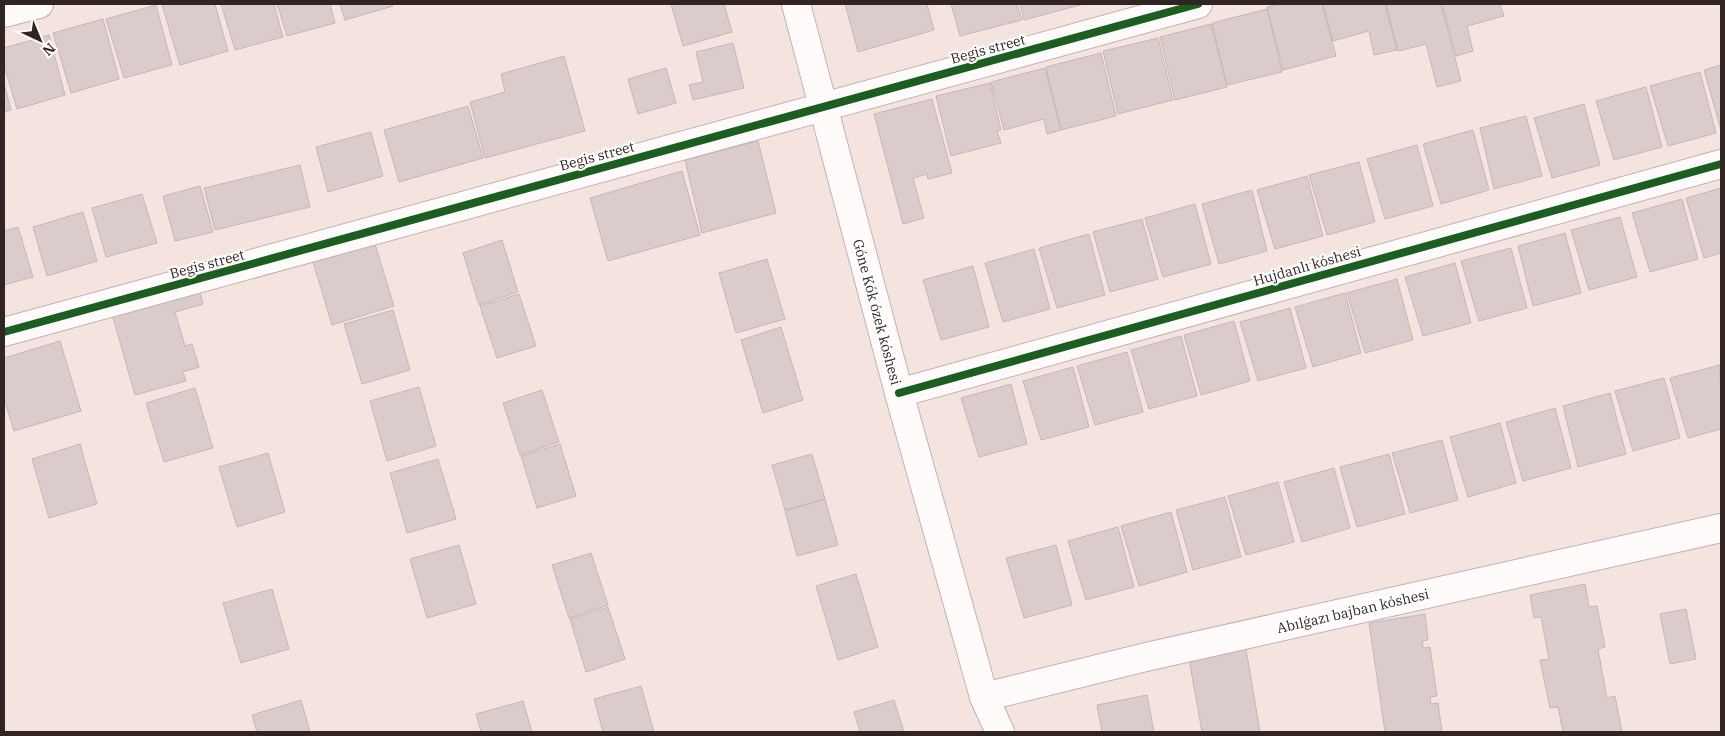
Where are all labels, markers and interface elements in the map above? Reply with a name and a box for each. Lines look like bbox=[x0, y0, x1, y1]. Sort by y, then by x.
north arrow bbox=[15, 15, 65, 65]
street label: Begis street bbox=[949, 30, 1027, 68]
text: N bbox=[39, 39, 59, 60]
street label: Begis street bbox=[558, 137, 636, 175]
street label: Góne Kók ózek kóshesi bbox=[849, 237, 905, 387]
street label: Hujdanlı kóshesi bbox=[1251, 242, 1363, 290]
street label: Begis street bbox=[168, 245, 246, 283]
street label: Abılǵazı bajban kóshesi bbox=[1275, 585, 1431, 637]

